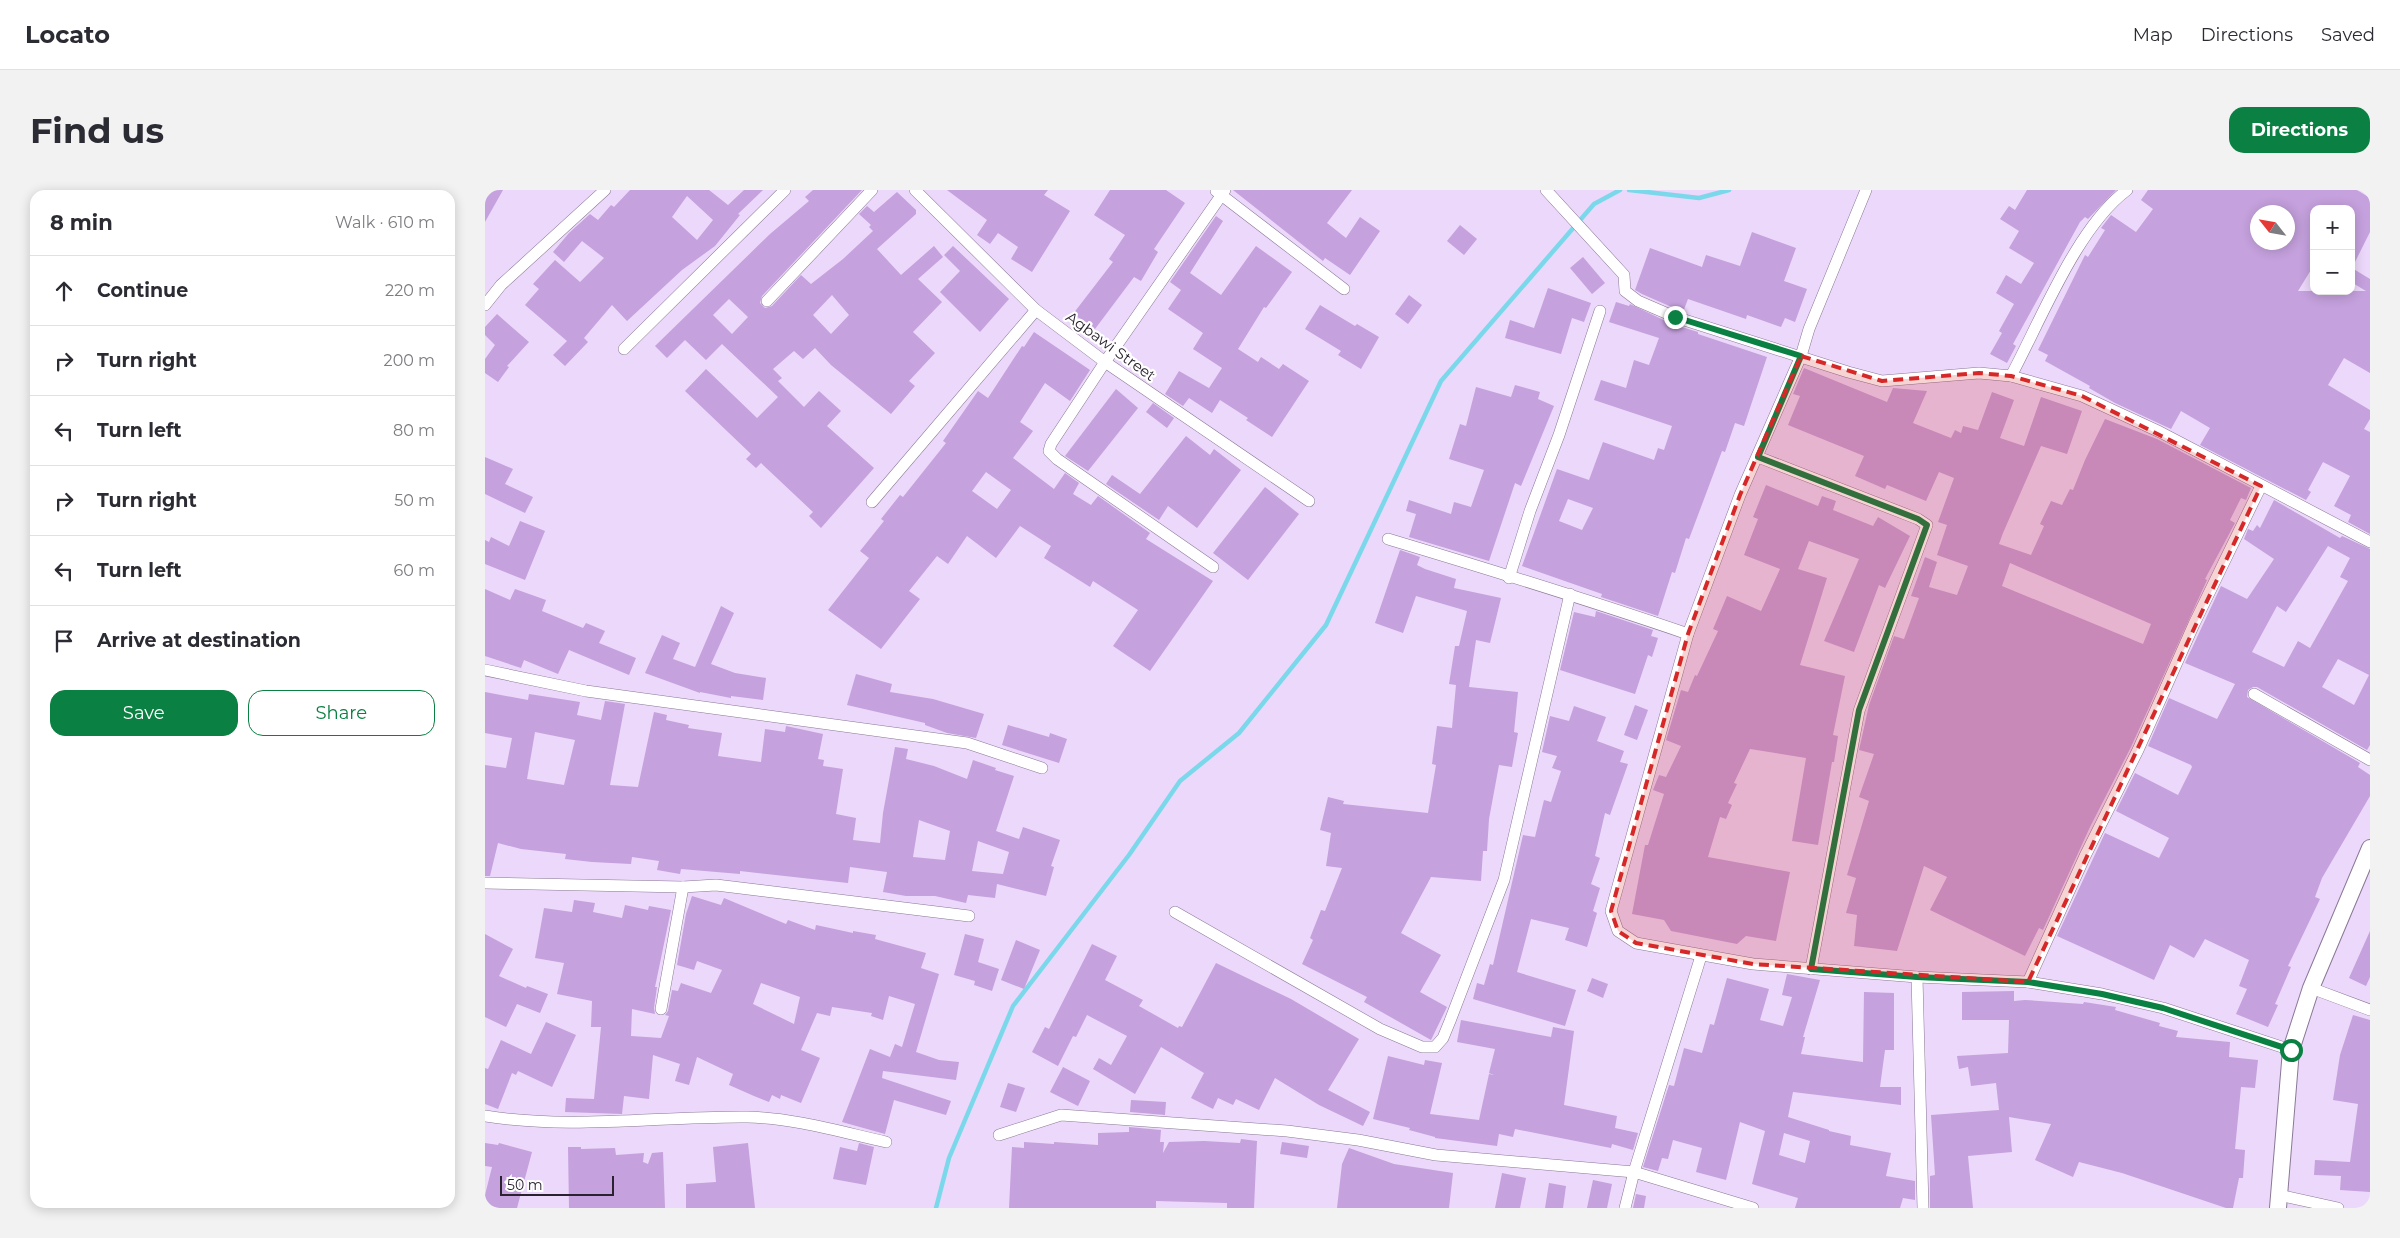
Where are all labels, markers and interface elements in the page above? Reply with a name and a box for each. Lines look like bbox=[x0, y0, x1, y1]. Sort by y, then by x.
text: Locato bbox=[25, 20, 110, 49]
text: Map bbox=[2133, 24, 2173, 46]
text: Directions bbox=[2201, 24, 2293, 46]
text: Saved bbox=[2321, 24, 2375, 46]
button: Directions bbox=[2229, 107, 2370, 153]
text: Find us bbox=[30, 109, 164, 152]
north arrow bbox=[2250, 205, 2295, 250]
map controls bbox=[2310, 205, 2355, 295]
button: + bbox=[2310, 205, 2355, 250]
text: 8 min bbox=[50, 210, 113, 235]
text: Walk · 610 m bbox=[335, 213, 435, 232]
button: − bbox=[2310, 250, 2355, 295]
icon: ahead bbox=[50, 277, 78, 305]
text: Continue bbox=[97, 279, 188, 302]
text: 220 m bbox=[385, 281, 435, 300]
route end bbox=[1664, 306, 1687, 329]
street label: Agbawi Street bbox=[1062, 307, 1160, 385]
icon: right bbox=[50, 347, 78, 375]
text: Turn right bbox=[97, 349, 197, 372]
text: 200 m bbox=[384, 351, 435, 370]
icon: left bbox=[50, 417, 78, 445]
text: Turn left bbox=[97, 419, 182, 442]
text: 80 m bbox=[393, 421, 435, 440]
icon: right bbox=[50, 487, 78, 515]
text: Turn right bbox=[97, 489, 197, 512]
text: 50 m bbox=[394, 491, 435, 510]
icon: left bbox=[50, 557, 78, 585]
text: Turn left bbox=[97, 559, 182, 582]
text: 60 m bbox=[393, 561, 435, 580]
icon: arrive bbox=[50, 627, 78, 655]
text: Arrive at destination bbox=[97, 629, 301, 652]
button: Save bbox=[50, 690, 238, 736]
button: Share bbox=[248, 690, 435, 736]
route start bbox=[2280, 1039, 2303, 1062]
scale bar bbox=[500, 1173, 614, 1196]
text: 50 m bbox=[507, 1176, 543, 1194]

